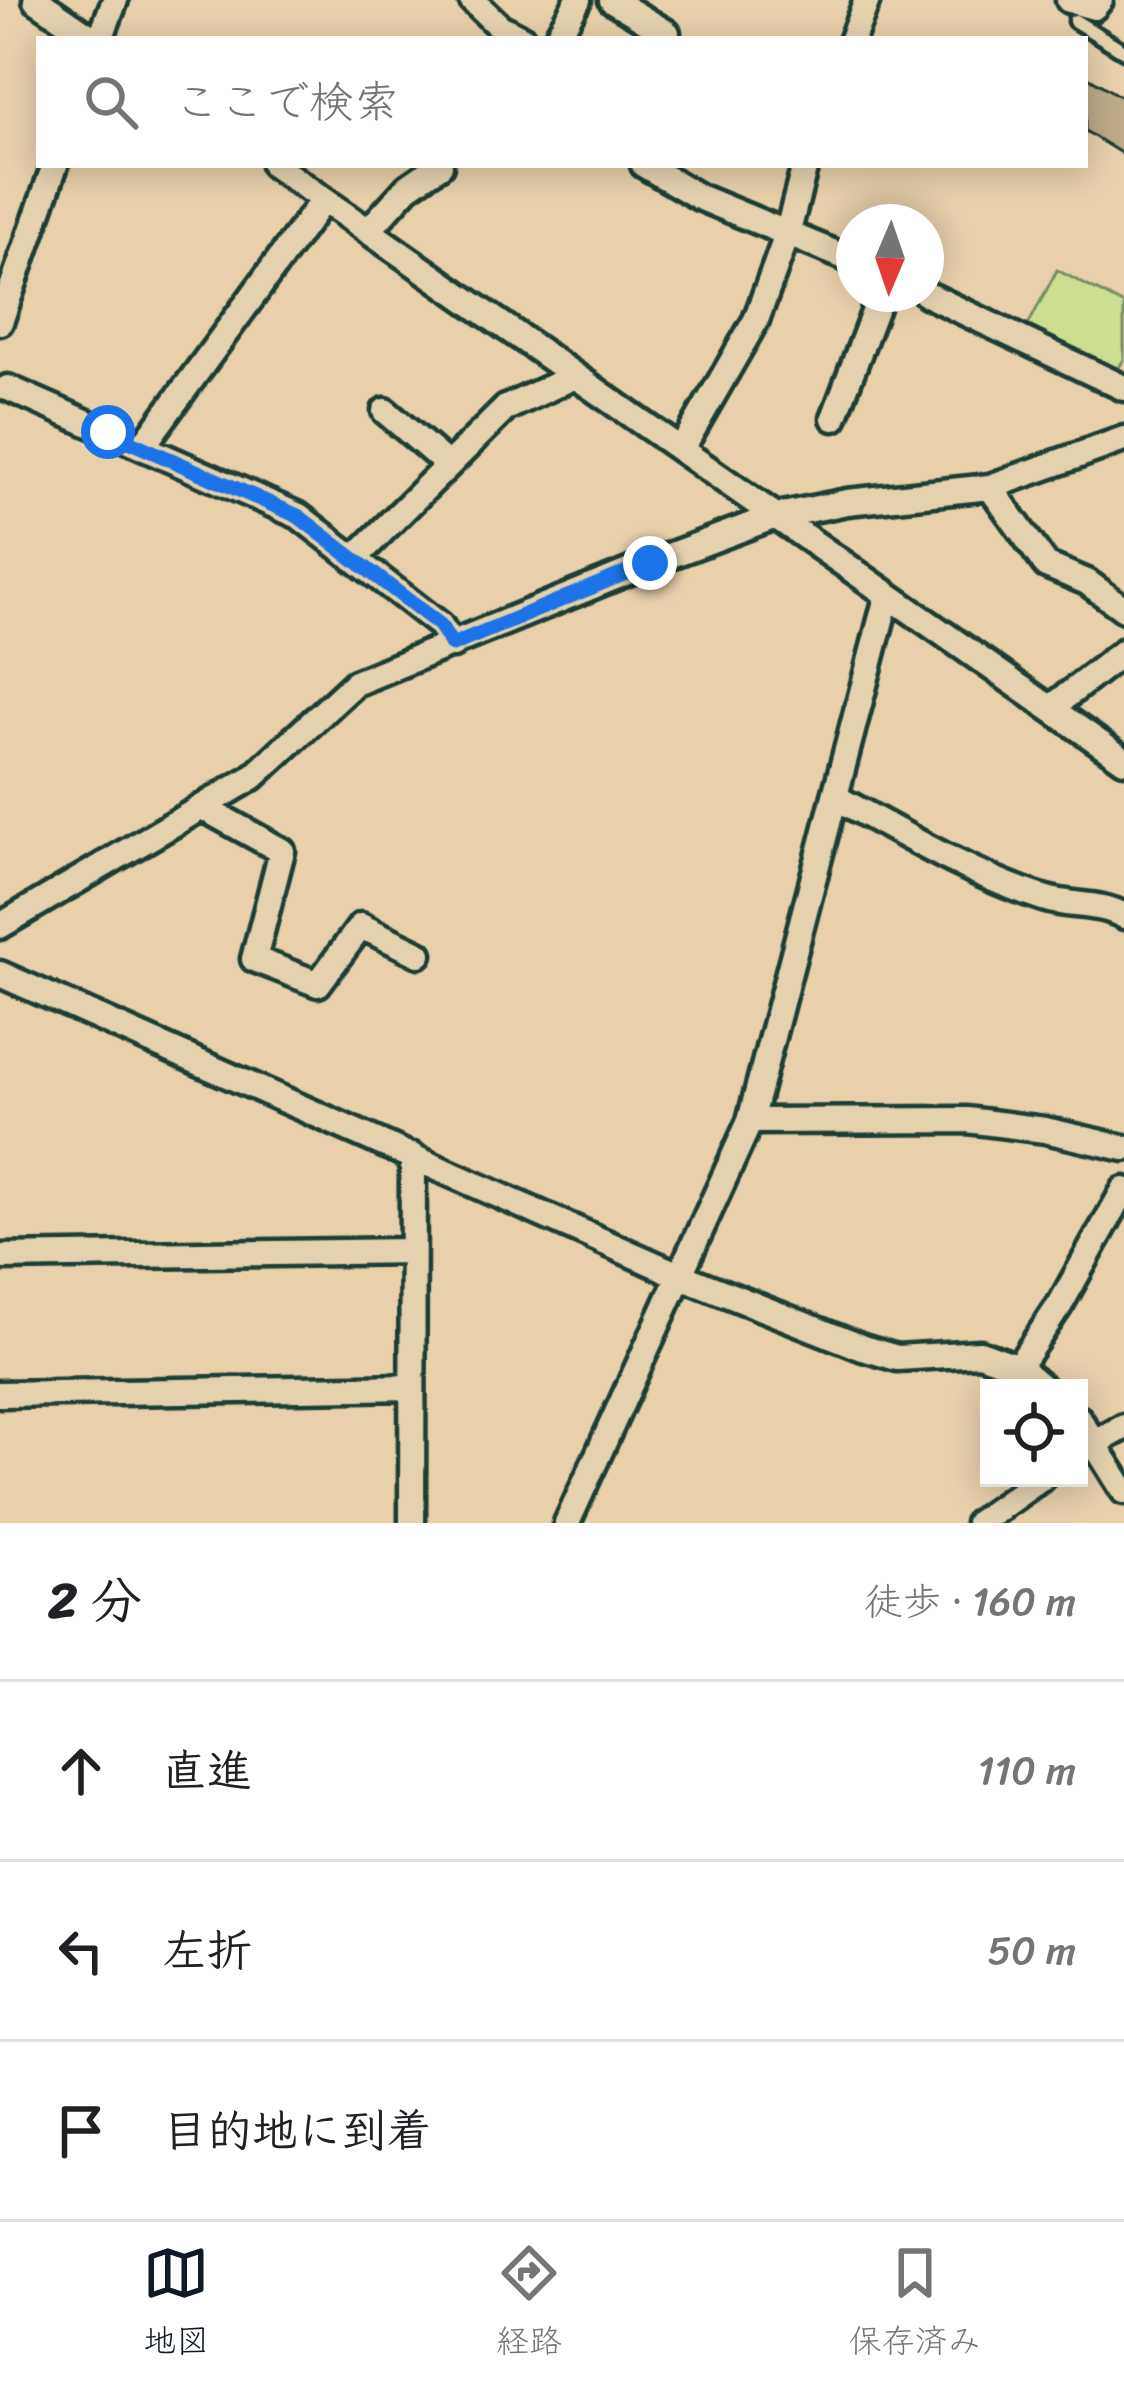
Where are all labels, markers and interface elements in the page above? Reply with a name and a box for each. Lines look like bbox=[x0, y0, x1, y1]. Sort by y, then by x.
search box bbox=[36, 36, 1088, 168]
text: ここで検索 bbox=[174, 62, 399, 142]
icon: search bbox=[78, 69, 144, 135]
north arrow bbox=[836, 204, 944, 312]
route start bbox=[81, 405, 135, 459]
route end bbox=[623, 536, 677, 590]
map controls bbox=[980, 1379, 1088, 1487]
button: locate bbox=[980, 1379, 1088, 1487]
text: 2 分 bbox=[48, 1556, 142, 1646]
text: 徒歩 · 160 m bbox=[864, 1567, 1076, 1636]
text: 直進 bbox=[162, 1731, 252, 1811]
text: 110 m bbox=[978, 1736, 1076, 1805]
icon: ahead bbox=[48, 1738, 114, 1804]
text: 左折 bbox=[162, 1911, 252, 1991]
text: 50 m bbox=[987, 1916, 1076, 1985]
icon: left bbox=[48, 1918, 114, 1984]
text: 目的地に到着 bbox=[162, 2091, 432, 2171]
icon: arrive bbox=[48, 2098, 114, 2164]
tab: 地図 bbox=[143, 2240, 209, 2370]
tab: 経路 bbox=[496, 2240, 562, 2370]
tab: 保存済み bbox=[849, 2240, 981, 2370]

